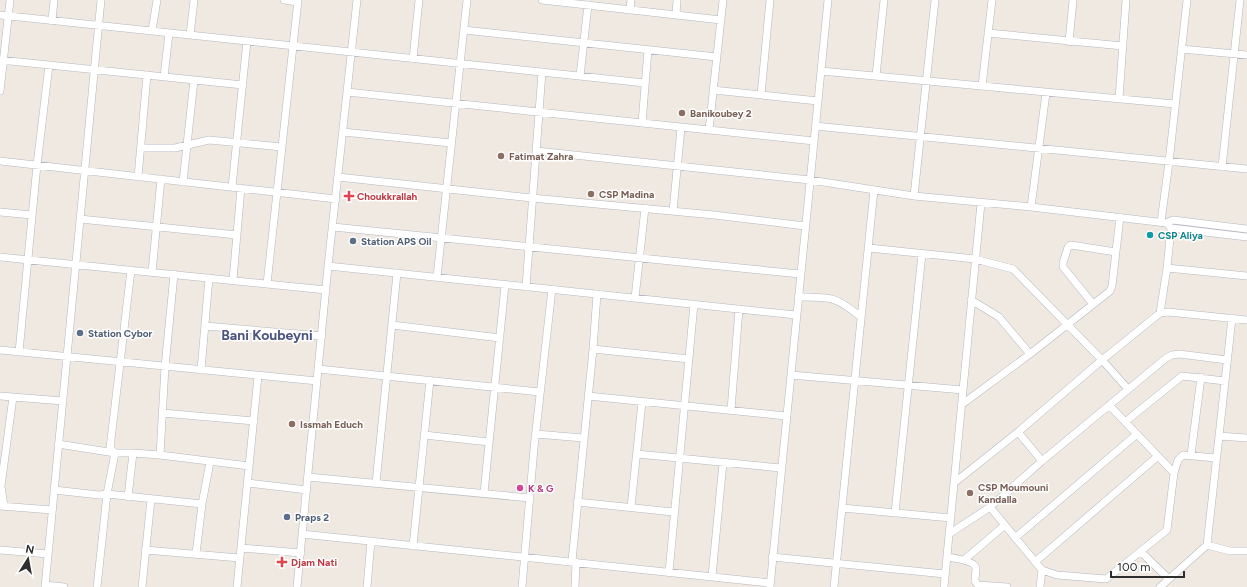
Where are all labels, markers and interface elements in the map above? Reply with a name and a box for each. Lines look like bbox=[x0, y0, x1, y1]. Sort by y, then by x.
place label: Banikoubey 2 bbox=[690, 107, 752, 120]
marker: Banikoubey 2 bbox=[677, 108, 687, 118]
place label: Fatimat Zahra bbox=[509, 150, 573, 163]
marker: Fatimat Zahra bbox=[496, 151, 506, 161]
place label: CSP Madina bbox=[599, 188, 654, 201]
marker: CSP Madina bbox=[586, 189, 596, 199]
place label: Choukkrallah bbox=[357, 190, 418, 203]
marker: Choukkrallah bbox=[344, 191, 354, 201]
place label: CSP Aliya bbox=[1158, 229, 1203, 242]
marker: CSP Aliya bbox=[1145, 230, 1155, 240]
place label: Station APS Oil bbox=[361, 235, 431, 248]
marker: Station APS Oil bbox=[348, 236, 358, 246]
place label: Station Cybor bbox=[88, 327, 153, 340]
district label: Bani Koubeyni bbox=[221, 327, 313, 344]
marker: Station Cybor bbox=[75, 328, 85, 338]
place label: Issmah Educh bbox=[300, 418, 363, 431]
marker: Issmah Educh bbox=[287, 419, 297, 429]
place label: CSP Moumouni Kandalla bbox=[978, 481, 1049, 506]
place label: K & G bbox=[528, 482, 554, 495]
marker: K & G bbox=[515, 483, 525, 493]
marker: CSP Moumouni Kandalla bbox=[965, 488, 975, 498]
place label: Praps 2 bbox=[295, 511, 329, 524]
marker: Praps 2 bbox=[282, 512, 292, 522]
north arrow bbox=[8, 539, 48, 579]
text: N bbox=[24, 542, 35, 557]
scale bar bbox=[1111, 553, 1184, 579]
marker: Djam Nati bbox=[276, 556, 288, 568]
place label: Djam Nati bbox=[291, 556, 337, 569]
text: 100 m bbox=[1117, 560, 1151, 574]

